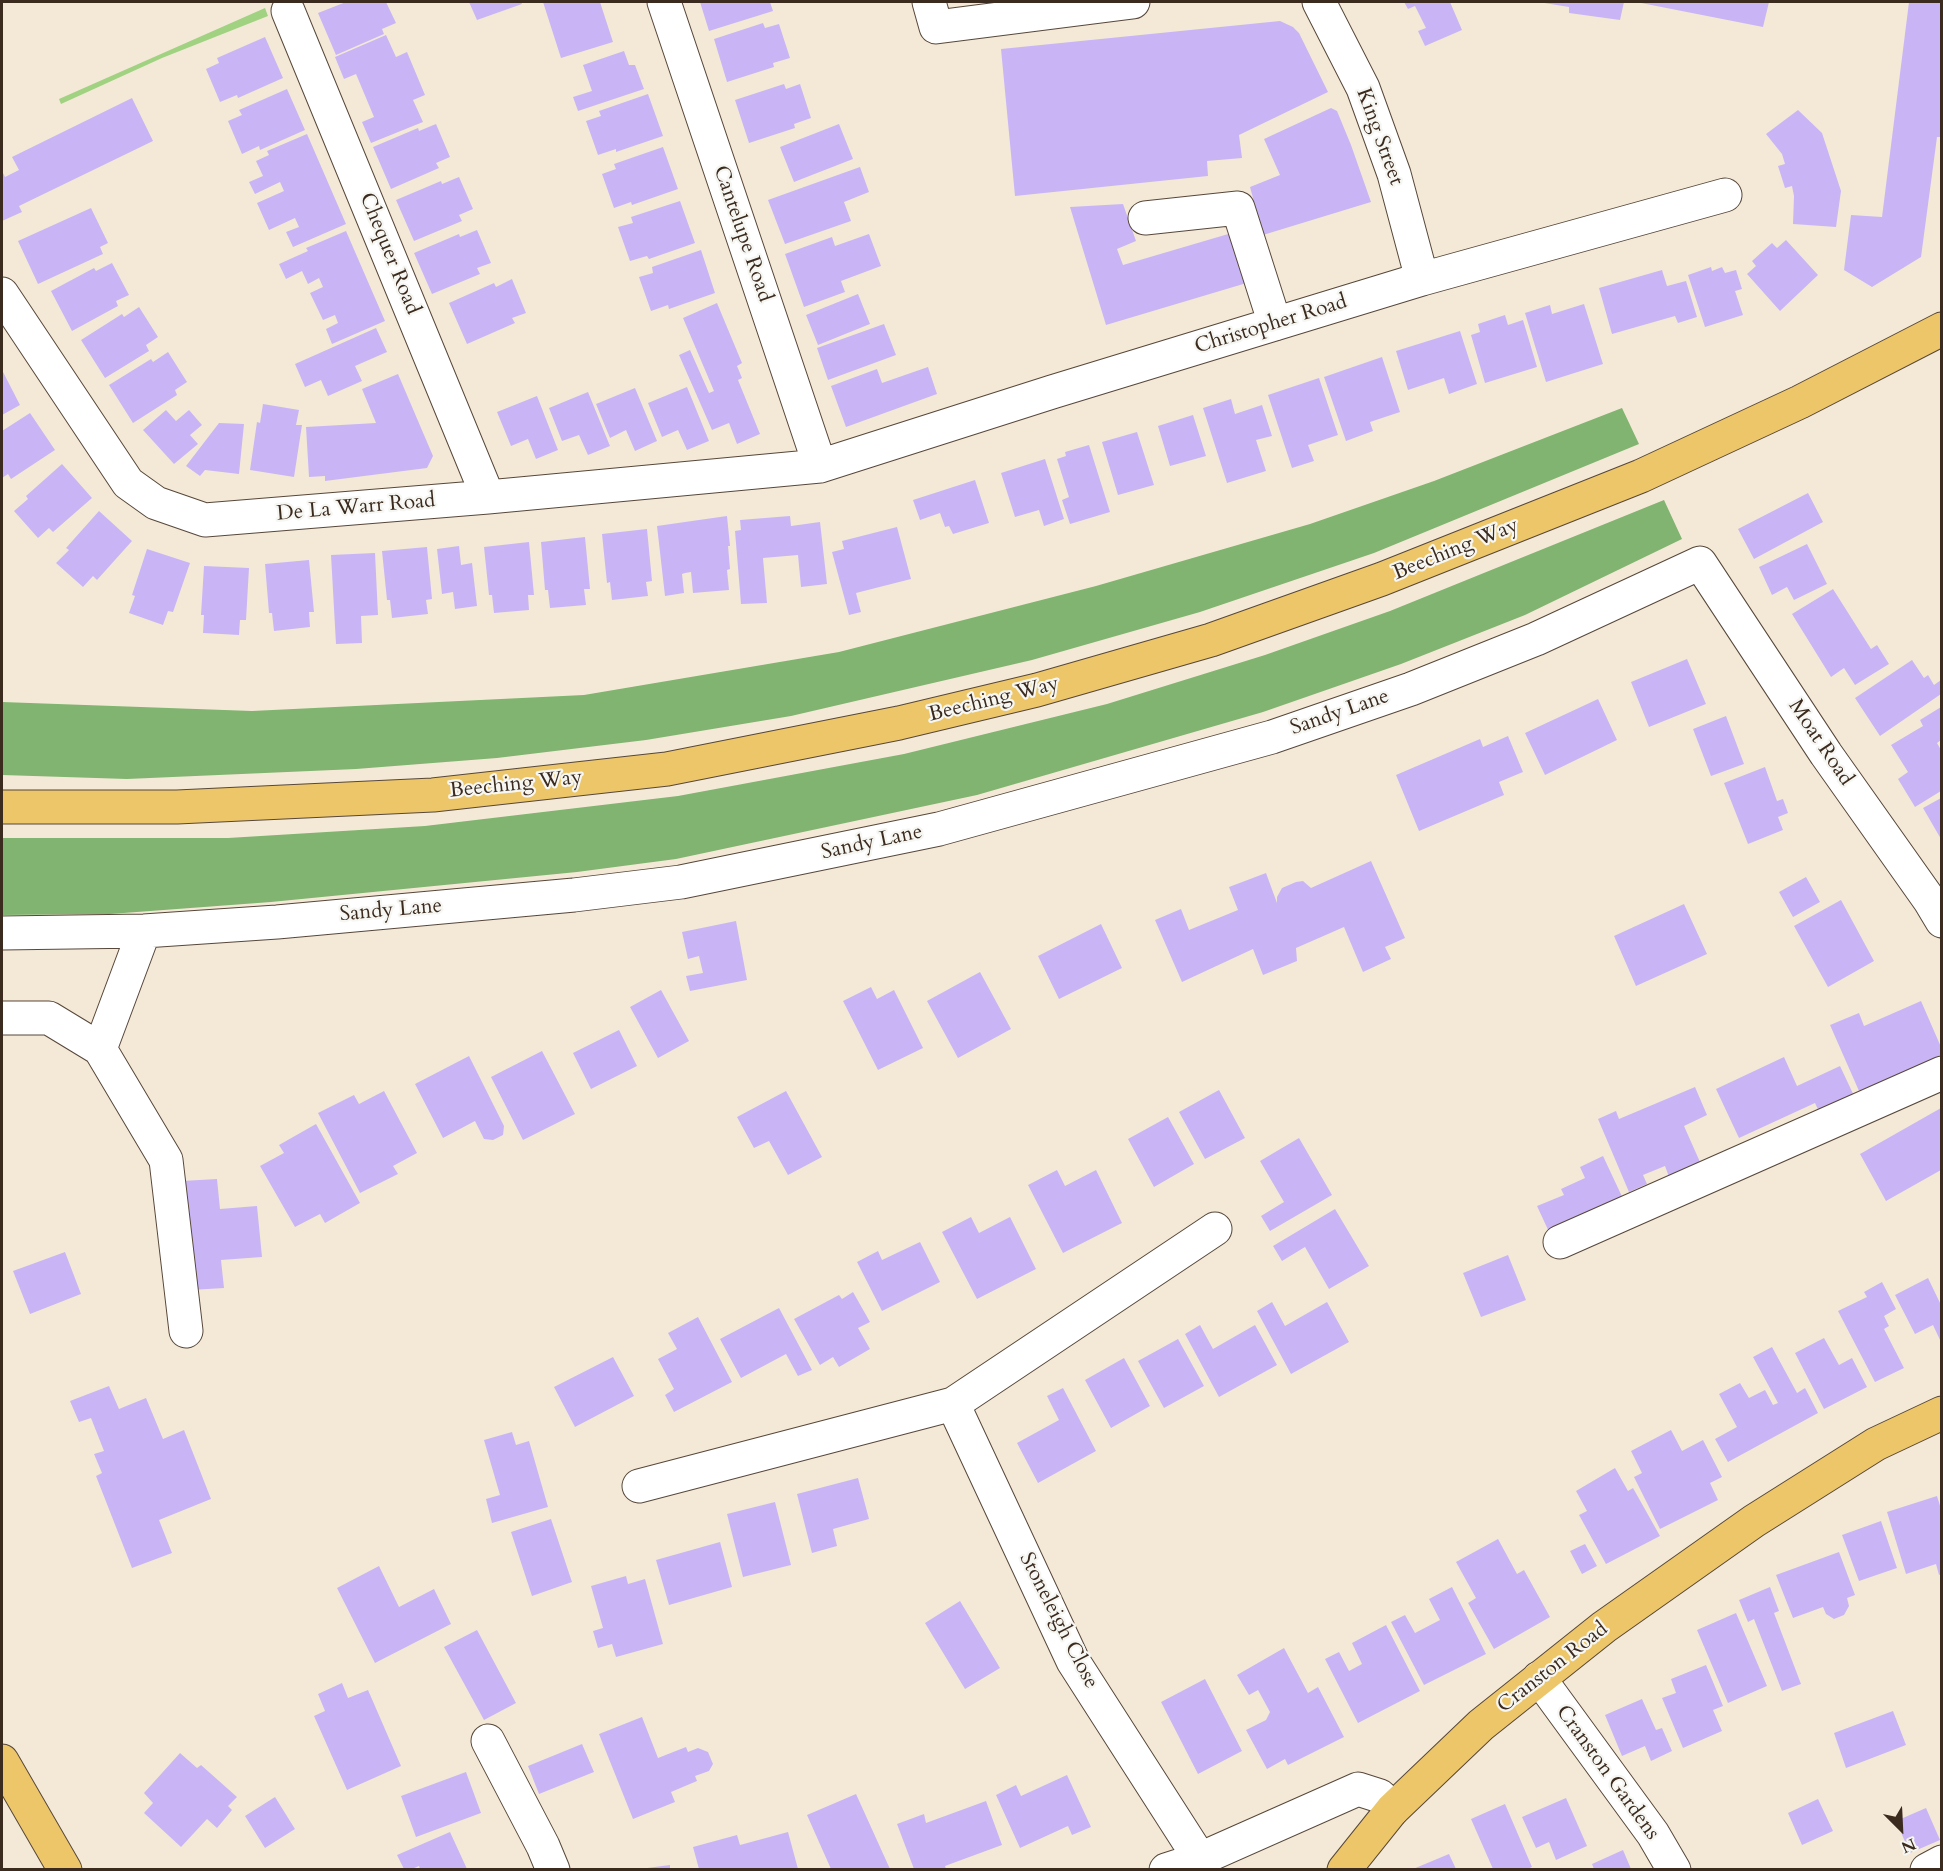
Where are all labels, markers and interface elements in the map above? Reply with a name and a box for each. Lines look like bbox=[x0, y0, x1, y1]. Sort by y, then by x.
street label: King Street bbox=[1350, 85, 1408, 189]
street label: Cantelupe Road bbox=[707, 162, 777, 306]
street label: Chequer Road bbox=[353, 190, 425, 318]
street label: Christopher Road bbox=[1192, 290, 1350, 360]
street label: De La Warr Road bbox=[276, 489, 436, 527]
street label: Beeching Way bbox=[1390, 513, 1522, 587]
street label: Beeching Way bbox=[926, 672, 1062, 728]
street label: Sandy Lane bbox=[1287, 684, 1393, 742]
street label: Moat Road bbox=[1782, 695, 1858, 791]
street label: Beeching Way bbox=[449, 766, 583, 804]
street label: Sandy Lane bbox=[819, 820, 925, 866]
street label: Sandy Lane bbox=[339, 894, 443, 928]
street label: Stoneleigh Close bbox=[1013, 1549, 1103, 1693]
street label: Cranston Road bbox=[1493, 1617, 1613, 1719]
street label: Cranston Gardens bbox=[1550, 1701, 1664, 1845]
north arrow bbox=[1871, 1799, 1931, 1859]
text: N bbox=[1898, 1833, 1919, 1858]

